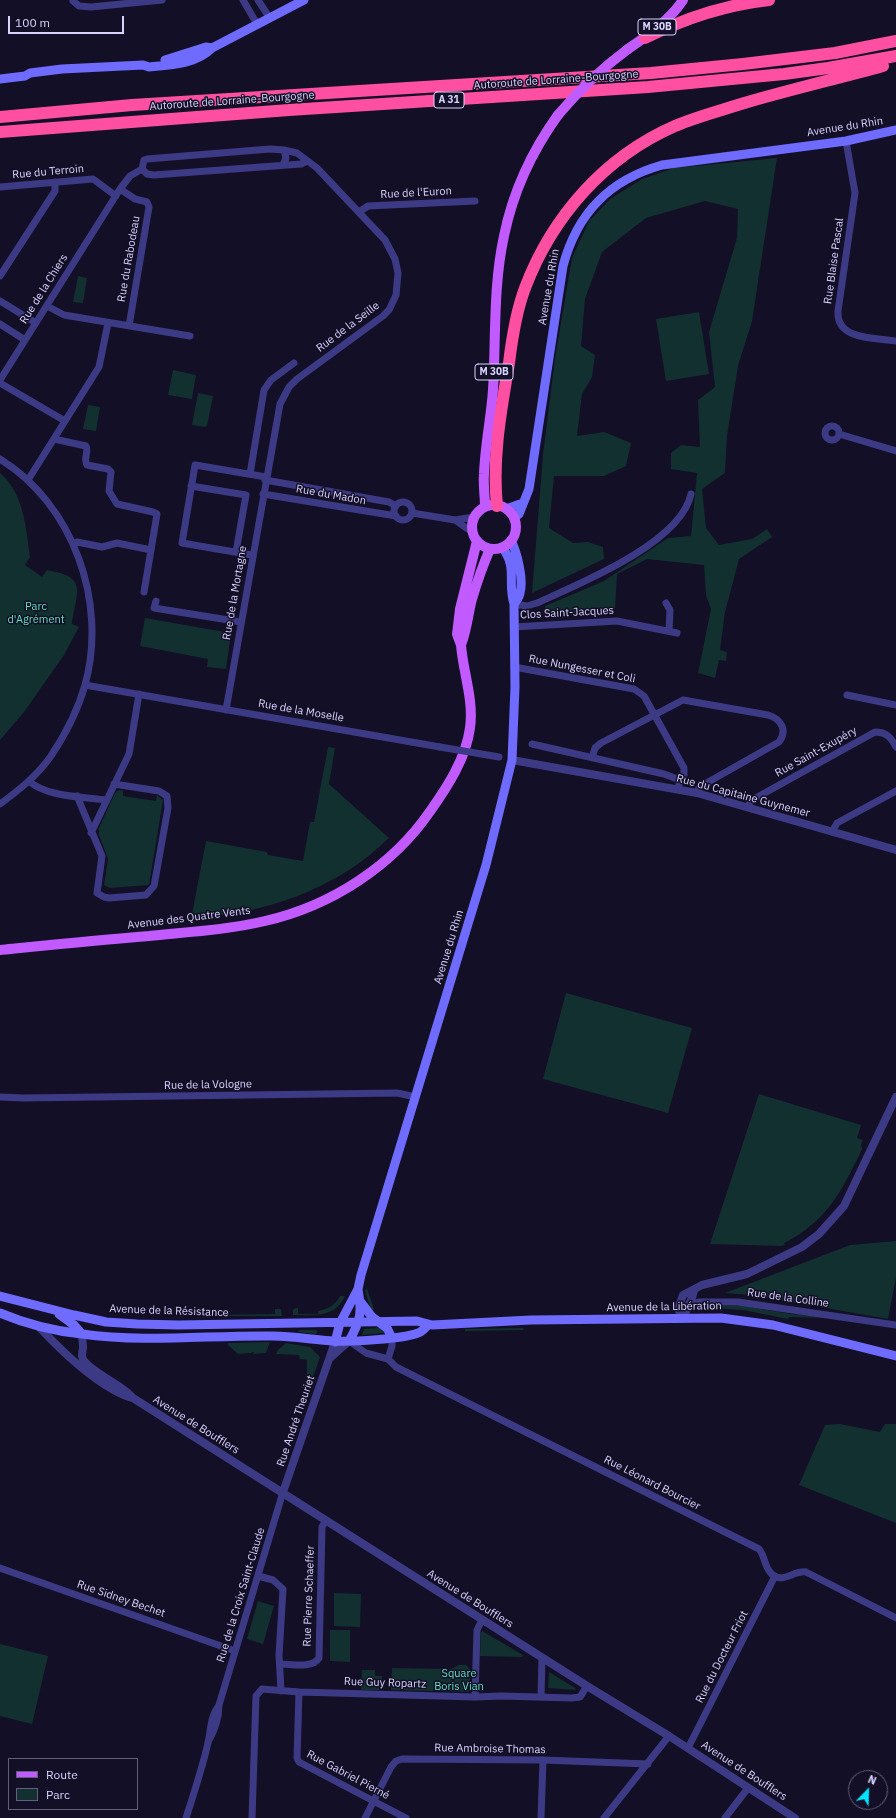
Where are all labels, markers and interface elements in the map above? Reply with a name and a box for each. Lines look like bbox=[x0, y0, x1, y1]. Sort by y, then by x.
scale bar bbox=[10, 8, 126, 34]
text: 100 m bbox=[15, 15, 50, 30]
road number: M 30B bbox=[638, 19, 676, 35]
street label: Autoroute de Lorraine-Bourgogne bbox=[473, 68, 639, 92]
street label: Autoroute de Lorraine-Bourgogne bbox=[149, 89, 315, 113]
road number: A 31 bbox=[434, 92, 464, 108]
street label: Avenue du Rhin bbox=[806, 114, 884, 140]
street label: Rue du Terroin bbox=[12, 162, 84, 182]
street label: Rue de l'Euron bbox=[380, 185, 452, 201]
street label: Rue du Rabodeau bbox=[115, 215, 143, 303]
street label: Rue Blaise Pascal bbox=[821, 217, 847, 305]
street label: Avenue du Rhin bbox=[536, 248, 562, 326]
street label: Rue de la Chiers bbox=[17, 252, 71, 326]
street label: Rue de la Seille bbox=[314, 299, 382, 355]
road number: M 30B bbox=[475, 364, 513, 380]
street label: Rue du Madon bbox=[295, 482, 367, 508]
street label: Rue de la Mortagne bbox=[220, 545, 250, 641]
park label: Parc d'Agrément bbox=[7, 600, 65, 626]
street label: Clos Saint-Jacques bbox=[520, 604, 614, 622]
street label: Rue Nungesser et Coli bbox=[527, 652, 637, 686]
street label: Rue de la Moselle bbox=[257, 697, 345, 725]
street label: Rue Saint-Exupéry bbox=[773, 724, 859, 780]
street label: Rue du Capitaine Guynemer bbox=[675, 772, 811, 820]
street label: Avenue des Quatre Vents bbox=[127, 904, 251, 932]
street label: Avenue du Rhin bbox=[431, 908, 467, 986]
street label: Rue de la Vologne bbox=[164, 1078, 252, 1092]
street label: Rue de la Colline bbox=[746, 1286, 830, 1310]
street label: Avenue de la Libération bbox=[606, 1299, 722, 1315]
street label: Avenue de la Résistance bbox=[109, 1302, 229, 1320]
street label: Rue André Theuriet bbox=[274, 1374, 318, 1468]
street label: Avenue de Boufflers bbox=[150, 1393, 242, 1457]
street label: Rue Léonard Bourcier bbox=[602, 1453, 702, 1513]
street label: Rue de la Croix Saint-Claude bbox=[214, 1526, 268, 1664]
street label: Rue Pierre Schaeffer bbox=[301, 1545, 317, 1647]
street label: Avenue de Boufflers bbox=[424, 1567, 516, 1631]
street label: Rue Sidney Bechet bbox=[75, 1578, 167, 1620]
street label: Rue du Docteur Friot bbox=[693, 1609, 751, 1705]
park label: Square Boris Vian bbox=[434, 1667, 484, 1693]
street label: Rue Guy Ropartz bbox=[344, 1675, 426, 1691]
street label: Avenue de Boufflers bbox=[699, 1738, 789, 1804]
street label: Rue Ambroise Thomas bbox=[434, 1741, 546, 1757]
street label: Rue Gabriel Pierné bbox=[304, 1748, 392, 1802]
legend bbox=[8, 1758, 138, 1810]
text: Route bbox=[46, 1767, 78, 1782]
north arrow bbox=[848, 1770, 888, 1810]
text: N bbox=[866, 1772, 879, 1788]
text: Parc bbox=[46, 1787, 70, 1802]

